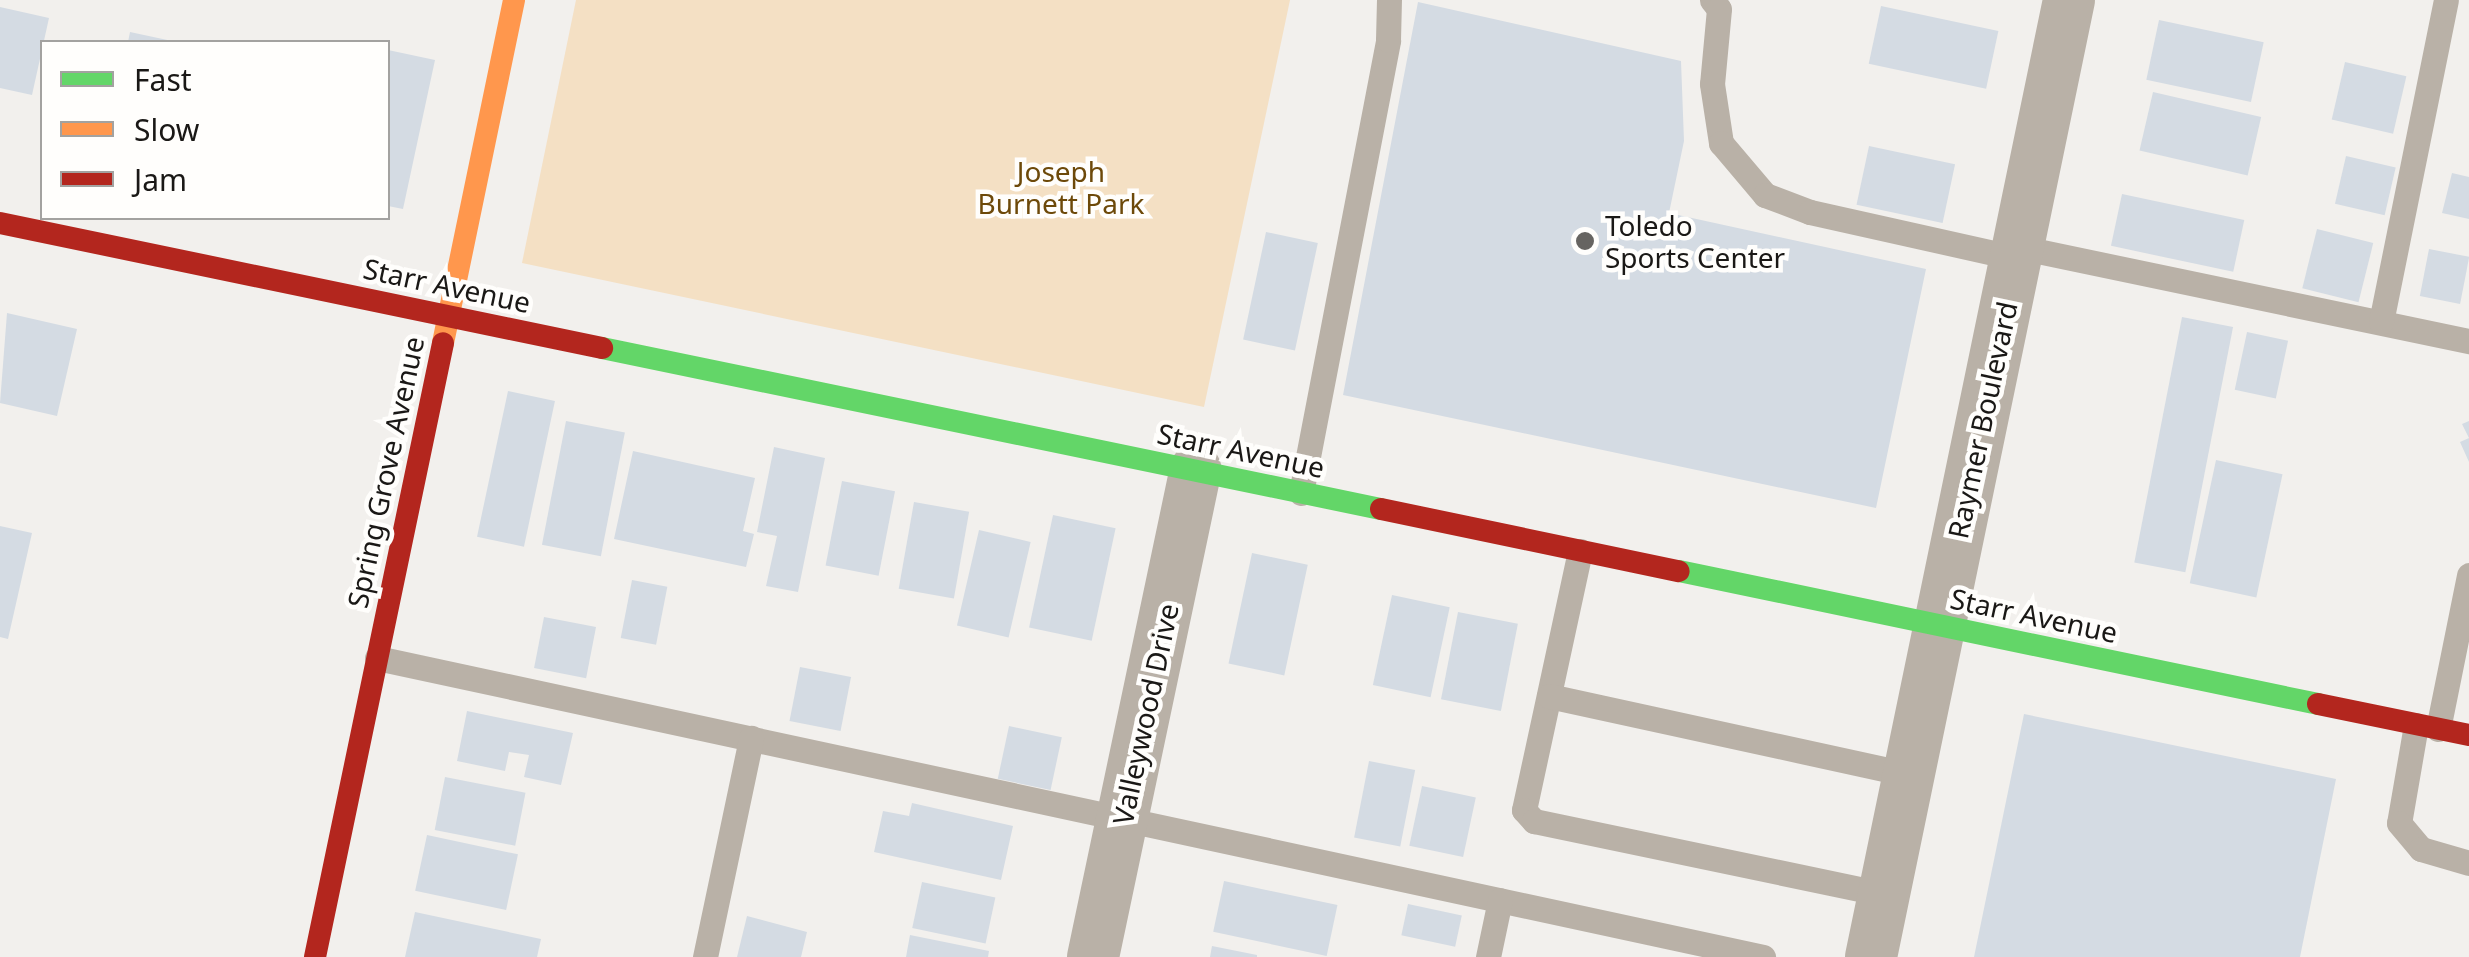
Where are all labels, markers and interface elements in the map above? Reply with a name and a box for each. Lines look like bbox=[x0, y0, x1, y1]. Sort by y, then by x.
legend bbox=[40, 40, 390, 220]
text: Fast bbox=[134, 59, 192, 100]
text: Slow bbox=[134, 109, 199, 150]
park label: Joseph Burnett Park bbox=[978, 154, 1144, 220]
text: Jam bbox=[134, 159, 187, 200]
place label: Toledo Sports Center bbox=[1605, 208, 1785, 274]
marker: Toledo Sports Center bbox=[1574, 230, 1596, 252]
street label: Starr Avenue bbox=[360, 251, 534, 319]
street label: Raymer Boulevard bbox=[1940, 299, 2024, 541]
street label: Spring Grove Avenue bbox=[340, 333, 430, 611]
street label: Starr Avenue bbox=[1154, 416, 1328, 484]
street label: Starr Avenue bbox=[1947, 581, 2121, 649]
street label: Valleywood Drive bbox=[1105, 600, 1185, 828]

